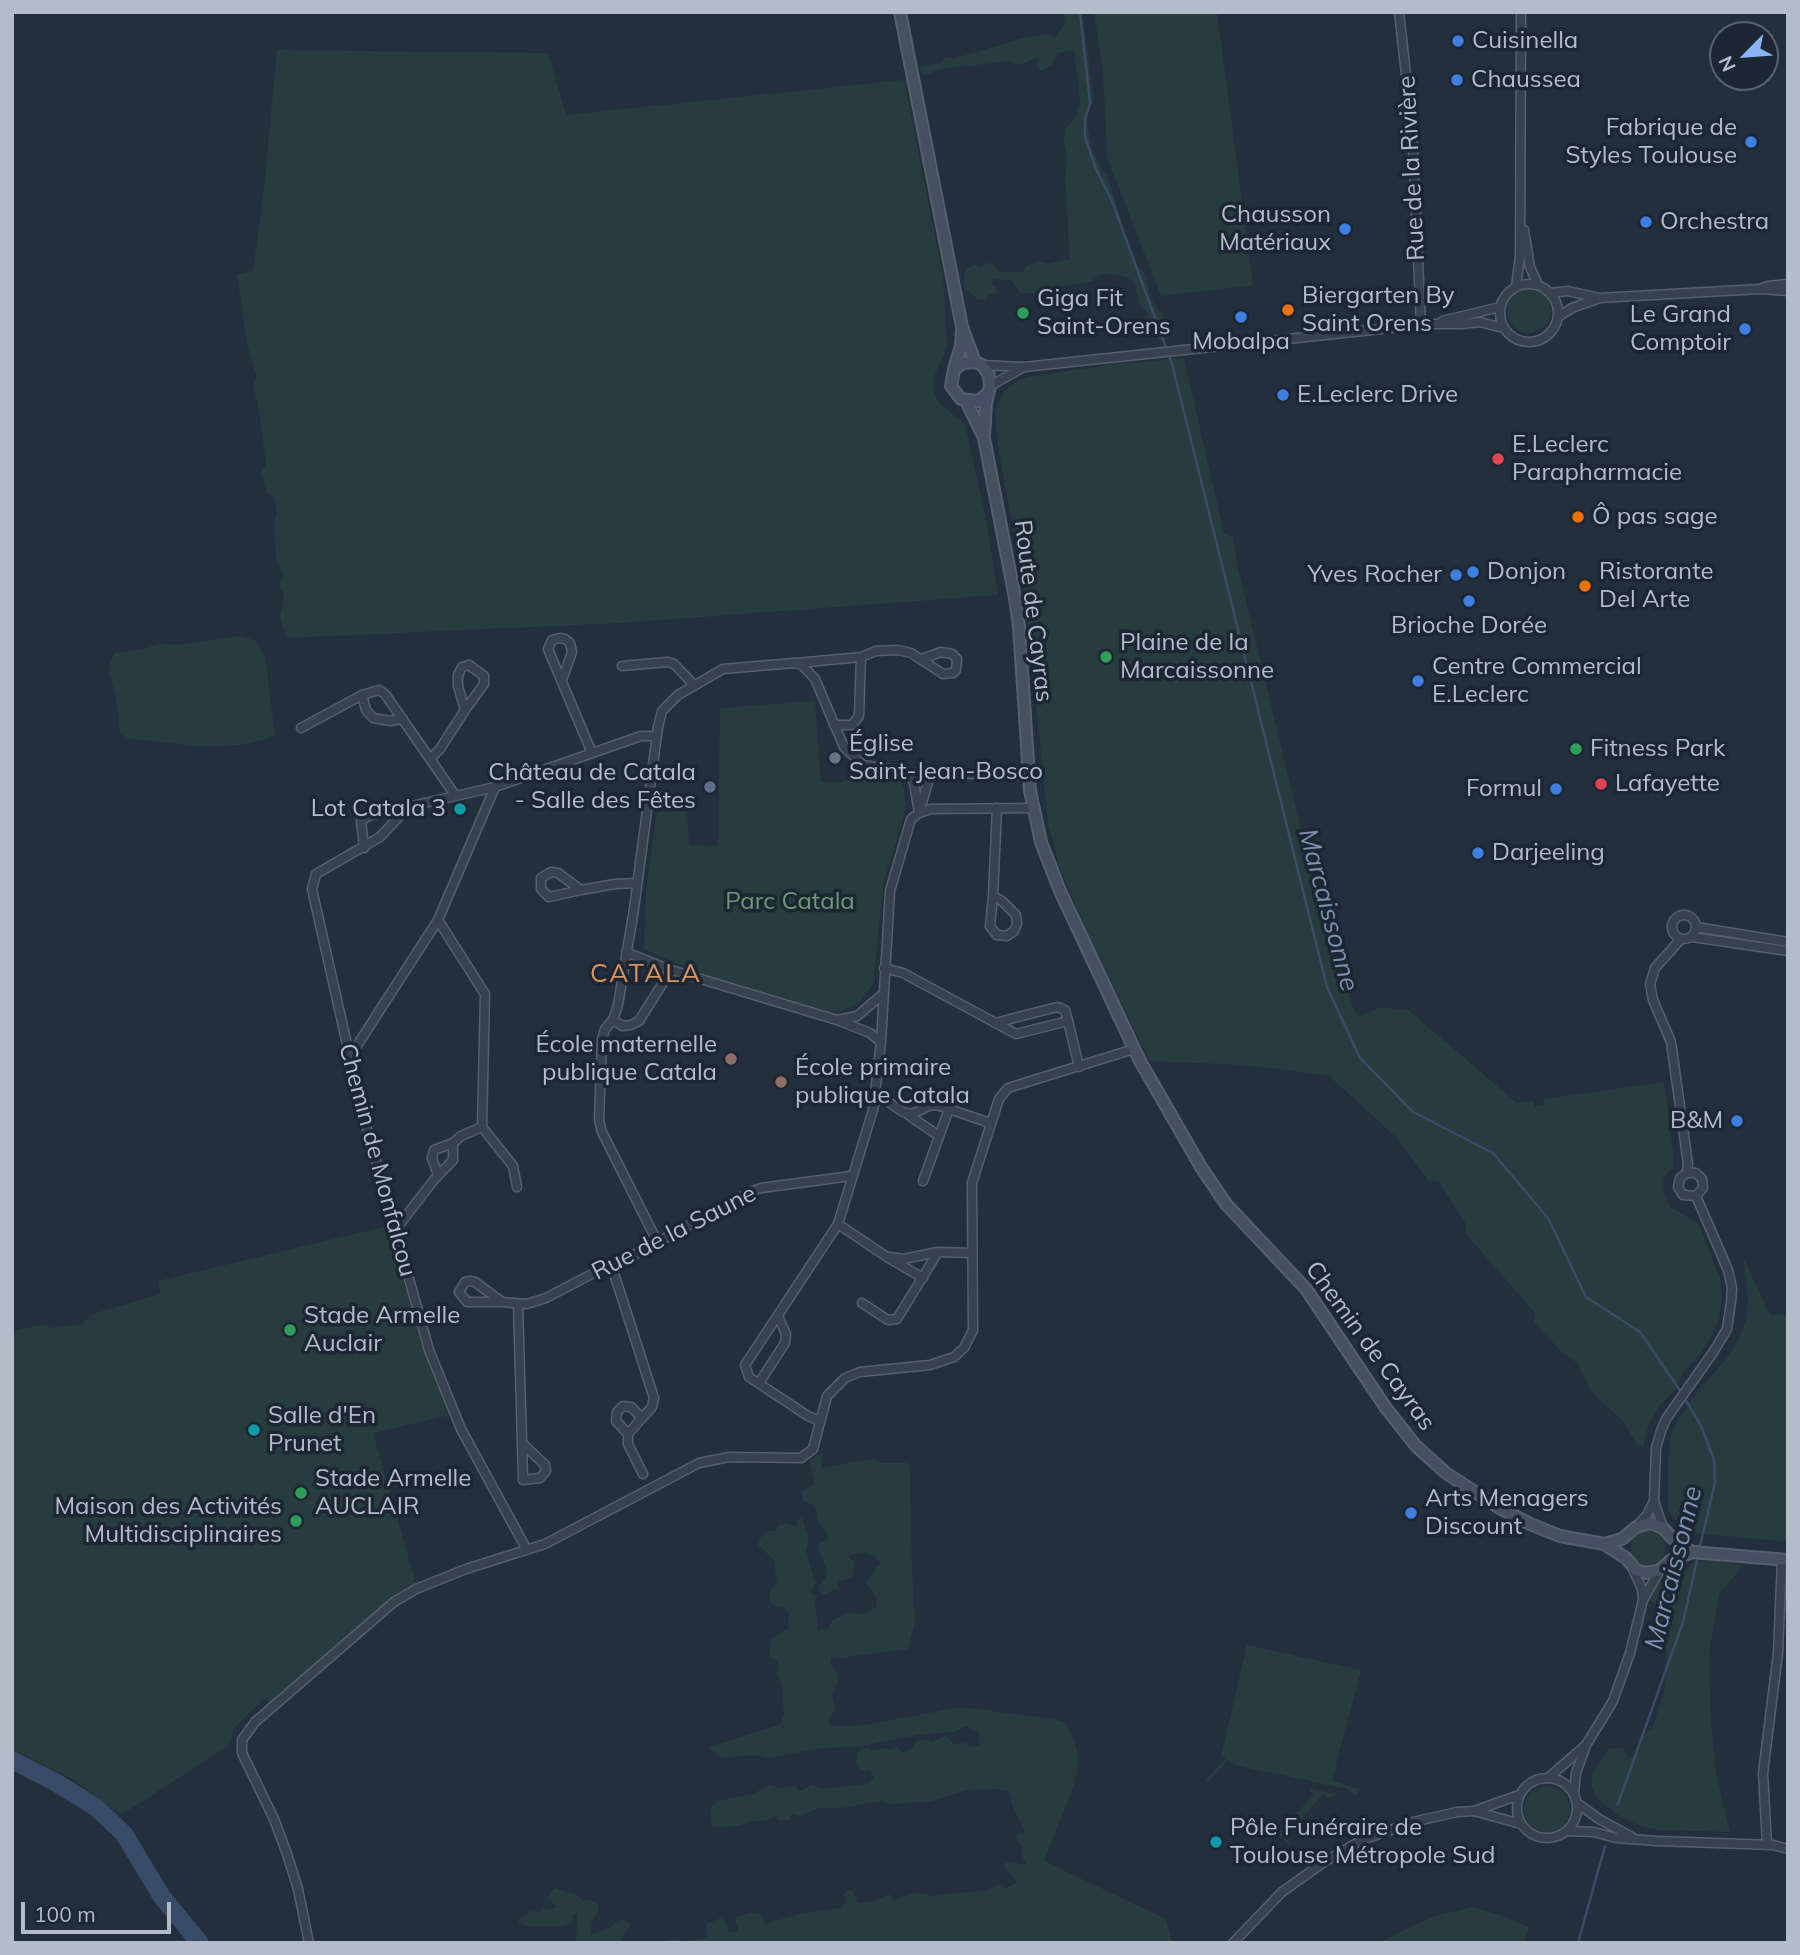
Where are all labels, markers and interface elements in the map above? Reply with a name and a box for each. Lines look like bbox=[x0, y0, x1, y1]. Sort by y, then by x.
north arrow bbox=[1709, 21, 1779, 91]
place label: Cuisinella bbox=[1472, 27, 1578, 55]
marker: Cuisinella bbox=[1450, 33, 1466, 49]
text: N bbox=[1713, 52, 1741, 76]
place label: Chaussea bbox=[1471, 66, 1581, 94]
marker: Chaussea bbox=[1449, 72, 1465, 88]
street label: Rue de la Rivière bbox=[1393, 75, 1431, 261]
place label: Fabrique de Styles Toulouse bbox=[1565, 114, 1737, 170]
marker: Fabrique de Styles Toulouse bbox=[1743, 134, 1759, 150]
place label: Chausson Matériaux bbox=[1219, 201, 1331, 257]
place label: Orchestra bbox=[1660, 208, 1769, 236]
marker: Orchestra bbox=[1638, 214, 1654, 230]
marker: Chausson Matériaux bbox=[1337, 221, 1353, 237]
place label: Biergarten By Saint Orens bbox=[1302, 282, 1455, 338]
place label: Giga Fit Saint-Orens bbox=[1037, 285, 1171, 341]
place label: Le Grand Comptoir bbox=[1630, 301, 1731, 357]
marker: Biergarten By Saint Orens bbox=[1280, 302, 1296, 318]
marker: Giga Fit Saint-Orens bbox=[1015, 305, 1031, 321]
marker: Mobalpa bbox=[1233, 309, 1249, 325]
marker: Le Grand Comptoir bbox=[1737, 321, 1753, 337]
place label: Mobalpa bbox=[1192, 328, 1290, 356]
place label: E.Leclerc Drive bbox=[1297, 381, 1458, 409]
marker: E.Leclerc Drive bbox=[1275, 387, 1291, 403]
place label: E.Leclerc Parapharmacie bbox=[1512, 431, 1682, 487]
marker: E.Leclerc Parapharmacie bbox=[1490, 451, 1506, 467]
place label: Ô pas sage bbox=[1592, 503, 1718, 531]
marker: Ô pas sage bbox=[1570, 509, 1586, 525]
street label: Route de Cayras bbox=[1008, 518, 1058, 704]
place label: Donjon bbox=[1487, 558, 1566, 586]
place label: Ristorante Del Arte bbox=[1599, 558, 1713, 614]
place label: Yves Rocher bbox=[1308, 561, 1442, 589]
marker: Donjon bbox=[1465, 564, 1481, 580]
marker: Yves Rocher bbox=[1448, 567, 1464, 583]
marker: Ristorante Del Arte bbox=[1577, 578, 1593, 594]
marker: Brioche Dorée bbox=[1461, 593, 1477, 609]
place label: Brioche Dorée bbox=[1391, 612, 1547, 640]
place label: Plaine de la Marcaissonne bbox=[1120, 629, 1274, 685]
marker: Plaine de la Marcaissonne bbox=[1098, 649, 1114, 665]
place label: Centre Commercial E.Leclerc bbox=[1432, 653, 1642, 709]
marker: Centre Commercial E.Leclerc bbox=[1410, 673, 1426, 689]
place label: Église Saint-Jean-Bosco bbox=[849, 730, 1043, 786]
place label: Fitness Park bbox=[1590, 735, 1725, 763]
marker: Fitness Park bbox=[1568, 741, 1584, 757]
marker: Église Saint-Jean-Bosco bbox=[827, 750, 843, 766]
place label: Château de Catala - Salle des Fêtes bbox=[488, 759, 696, 815]
place label: Lafayette bbox=[1615, 770, 1720, 798]
place label: Formul bbox=[1466, 775, 1542, 803]
marker: Lafayette bbox=[1593, 776, 1609, 792]
marker: Château de Catala - Salle des Fêtes bbox=[702, 779, 718, 795]
marker: Formul bbox=[1548, 781, 1564, 797]
place label: Lot Catala 3 bbox=[311, 795, 446, 823]
marker: Lot Catala 3 bbox=[452, 801, 468, 817]
water label: Marcaissonne bbox=[1291, 825, 1365, 995]
place label: Darjeeling bbox=[1492, 839, 1605, 867]
marker: Darjeeling bbox=[1470, 845, 1486, 861]
park label: Parc Catala bbox=[725, 888, 855, 916]
district label: CATALA bbox=[591, 958, 701, 990]
place label: École maternelle publique Catala bbox=[535, 1031, 717, 1087]
street label: Chemin de Monfalcou bbox=[332, 1040, 422, 1280]
marker: École maternelle publique Catala bbox=[723, 1051, 739, 1067]
place label: École primaire publique Catala bbox=[795, 1054, 970, 1110]
marker: École primaire publique Catala bbox=[773, 1074, 789, 1090]
place label: B&M bbox=[1670, 1107, 1723, 1135]
marker: B&M bbox=[1729, 1113, 1745, 1129]
street label: Rue de la Saune bbox=[587, 1179, 761, 1287]
street label: Chemin de Cayras bbox=[1299, 1256, 1441, 1436]
place label: Stade Armelle Auclair bbox=[304, 1302, 460, 1358]
marker: Stade Armelle Auclair bbox=[282, 1322, 298, 1338]
place label: Salle d'En Prunet bbox=[268, 1402, 376, 1458]
marker: Salle d'En Prunet bbox=[246, 1422, 262, 1438]
place label: Stade Armelle AUCLAIR bbox=[315, 1465, 471, 1521]
water label: Marcaissonne bbox=[1639, 1483, 1709, 1653]
marker: Stade Armelle AUCLAIR bbox=[293, 1485, 309, 1501]
place label: Arts Menagers Discount bbox=[1425, 1485, 1589, 1541]
place label: Maison des Activités Multidisciplinaires bbox=[55, 1493, 282, 1549]
marker: Arts Menagers Discount bbox=[1403, 1505, 1419, 1521]
marker: Maison des Activités Multidisciplinaires bbox=[288, 1513, 304, 1529]
place label: Pôle Funéraire de Toulouse Métropole Sud bbox=[1230, 1814, 1495, 1870]
marker: Pôle Funéraire de Toulouse Métropole Sud bbox=[1208, 1834, 1224, 1850]
scale bar bbox=[24, 1888, 175, 1932]
text: 100 m bbox=[34, 1901, 96, 1927]

